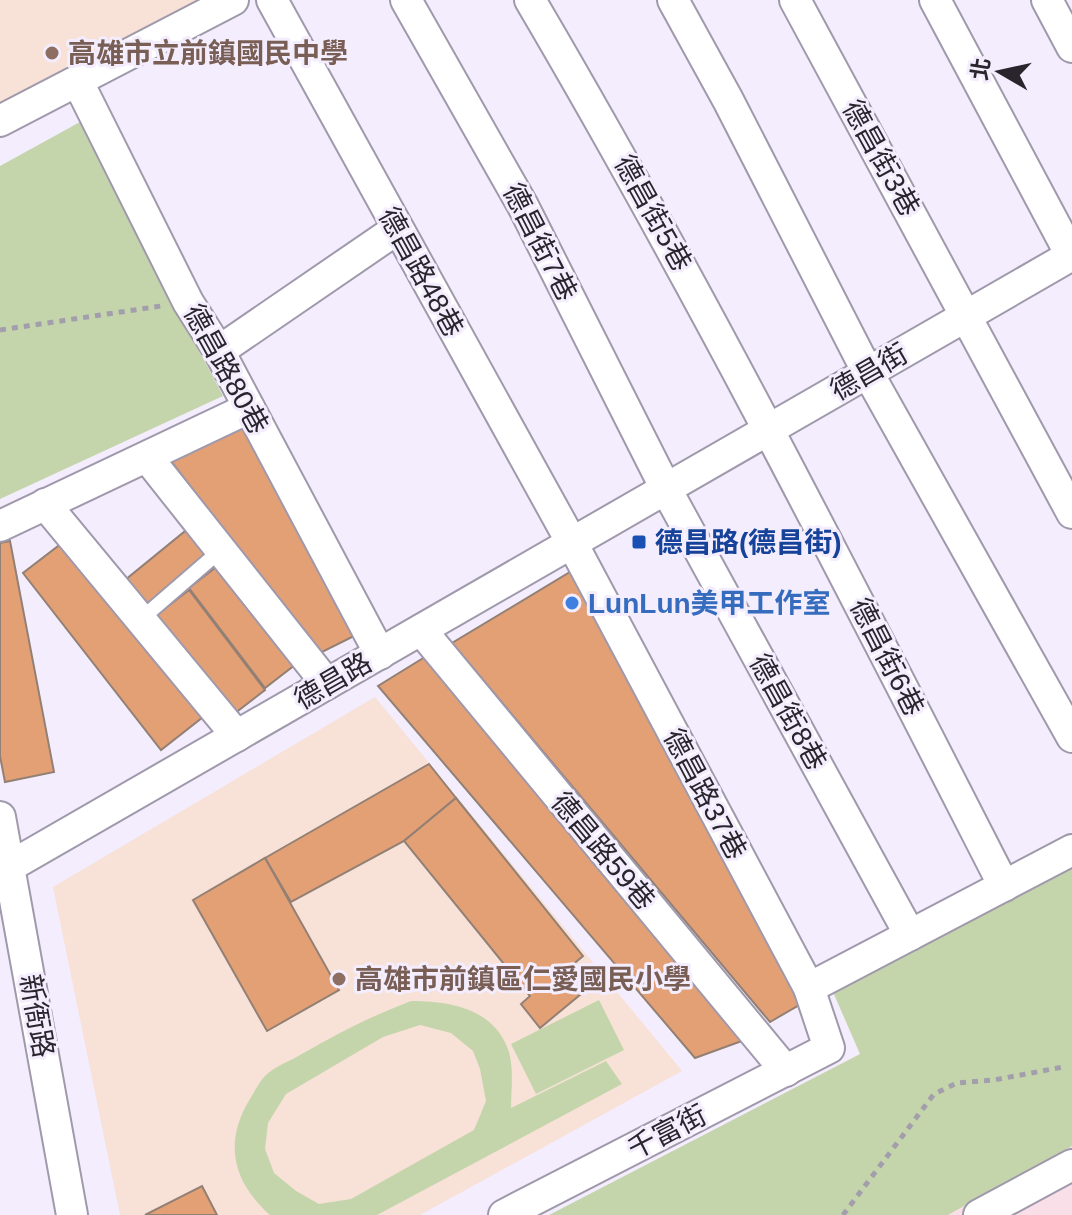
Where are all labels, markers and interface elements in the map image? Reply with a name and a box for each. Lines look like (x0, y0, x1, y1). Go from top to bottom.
north arrow (960, 32, 1040, 112)
place label: 高雄市立前鎮國民中學 (68, 38, 348, 69)
marker: 高雄市立前鎮國民中學 (43, 44, 61, 62)
text: 北 (967, 56, 995, 82)
street label: 德昌街3巷 (837, 95, 925, 221)
street label: 德昌街5巷 (609, 150, 697, 276)
street label: 德昌街7巷 (497, 178, 583, 306)
street label: 德昌路48巷 (373, 202, 469, 342)
street label: 德昌路80巷 (178, 299, 274, 439)
street label: 德昌街 (825, 338, 913, 406)
place label: 德昌路(德昌街) (655, 527, 842, 558)
marker: 德昌路(德昌街) (630, 533, 648, 551)
place label: LunLun美甲工作室 (588, 588, 831, 619)
street label: 德昌街6巷 (844, 593, 930, 721)
marker: LunLun美甲工作室 (563, 594, 581, 612)
street label: 德昌路 (289, 647, 377, 715)
street label: 德昌街8巷 (744, 649, 832, 775)
street label: 德昌路37巷 (658, 724, 752, 864)
street label: 德昌路59巷 (545, 786, 661, 916)
place label: 高雄市前鎮區仁愛國民小學 (355, 964, 691, 995)
marker: 高雄市前鎮區仁愛國民小學 (330, 970, 348, 988)
street label: 新衙路 (14, 972, 60, 1060)
street label: 千富街 (623, 1099, 711, 1165)

